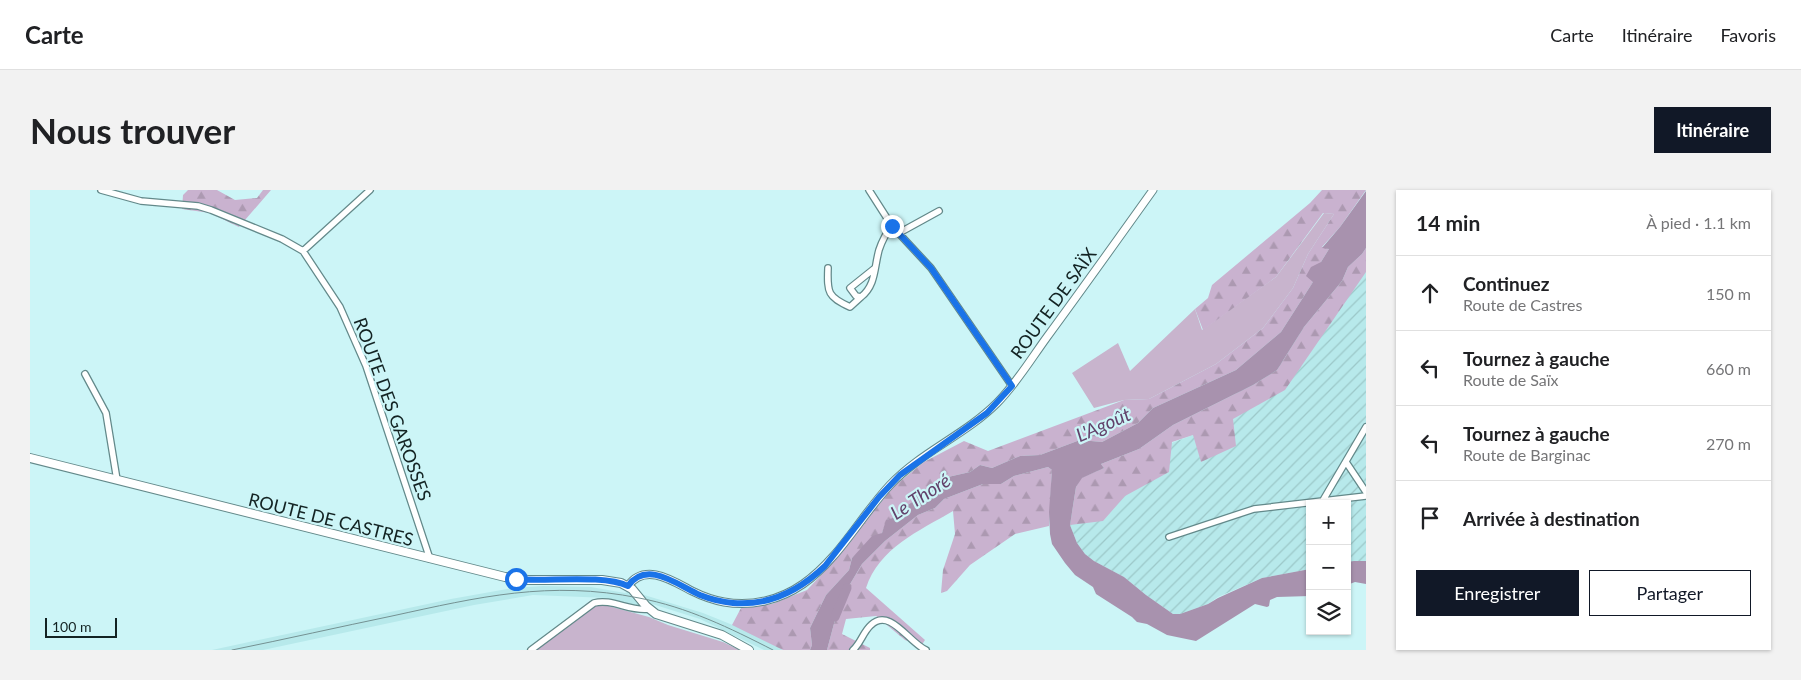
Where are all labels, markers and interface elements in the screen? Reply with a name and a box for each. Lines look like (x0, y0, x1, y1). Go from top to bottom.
text: Carte (25, 20, 84, 49)
text: Carte (1550, 24, 1594, 46)
text: Itinéraire (1622, 24, 1692, 46)
text: Favoris (1720, 24, 1776, 46)
button: Itinéraire (1654, 107, 1771, 153)
text: Nous trouver (30, 109, 235, 151)
text: 14 min (1416, 210, 1480, 235)
text: À pied · 1.1 km (1646, 213, 1751, 232)
route end (881, 215, 904, 238)
street label: ROUTE DE SAÏX (1005, 243, 1101, 363)
text: Continuez (1463, 272, 1549, 295)
icon: ahead (1416, 279, 1444, 307)
text: 150 m (1706, 284, 1751, 303)
text: Route de Castres (1463, 295, 1582, 314)
street label: ROUTE DES GAROSSES (350, 314, 436, 504)
text: Tournez à gauche (1463, 347, 1610, 370)
icon: left (1416, 354, 1444, 382)
text: 660 m (1706, 359, 1751, 378)
text: Route de Saïx (1463, 370, 1559, 389)
water label: L'Agoût (1072, 402, 1134, 446)
text: Tournez à gauche (1463, 422, 1610, 445)
icon: left (1416, 429, 1444, 457)
text: 270 m (1706, 434, 1751, 453)
text: Route de Barginac (1463, 445, 1591, 464)
water label: Le Thoré (886, 468, 954, 524)
street label: ROUTE DE CASTRES (246, 488, 416, 550)
map controls (1306, 500, 1351, 635)
button: + (1306, 500, 1351, 545)
icon: arrive (1416, 504, 1444, 532)
text: Arrivée à destination (1463, 507, 1640, 530)
button: − (1306, 545, 1351, 590)
route start (505, 568, 528, 591)
button: Enregistrer (1416, 570, 1579, 616)
button: Partager (1589, 570, 1751, 616)
button: layers (1306, 590, 1351, 635)
scale bar (45, 615, 118, 638)
text: 100 m (52, 618, 91, 635)

